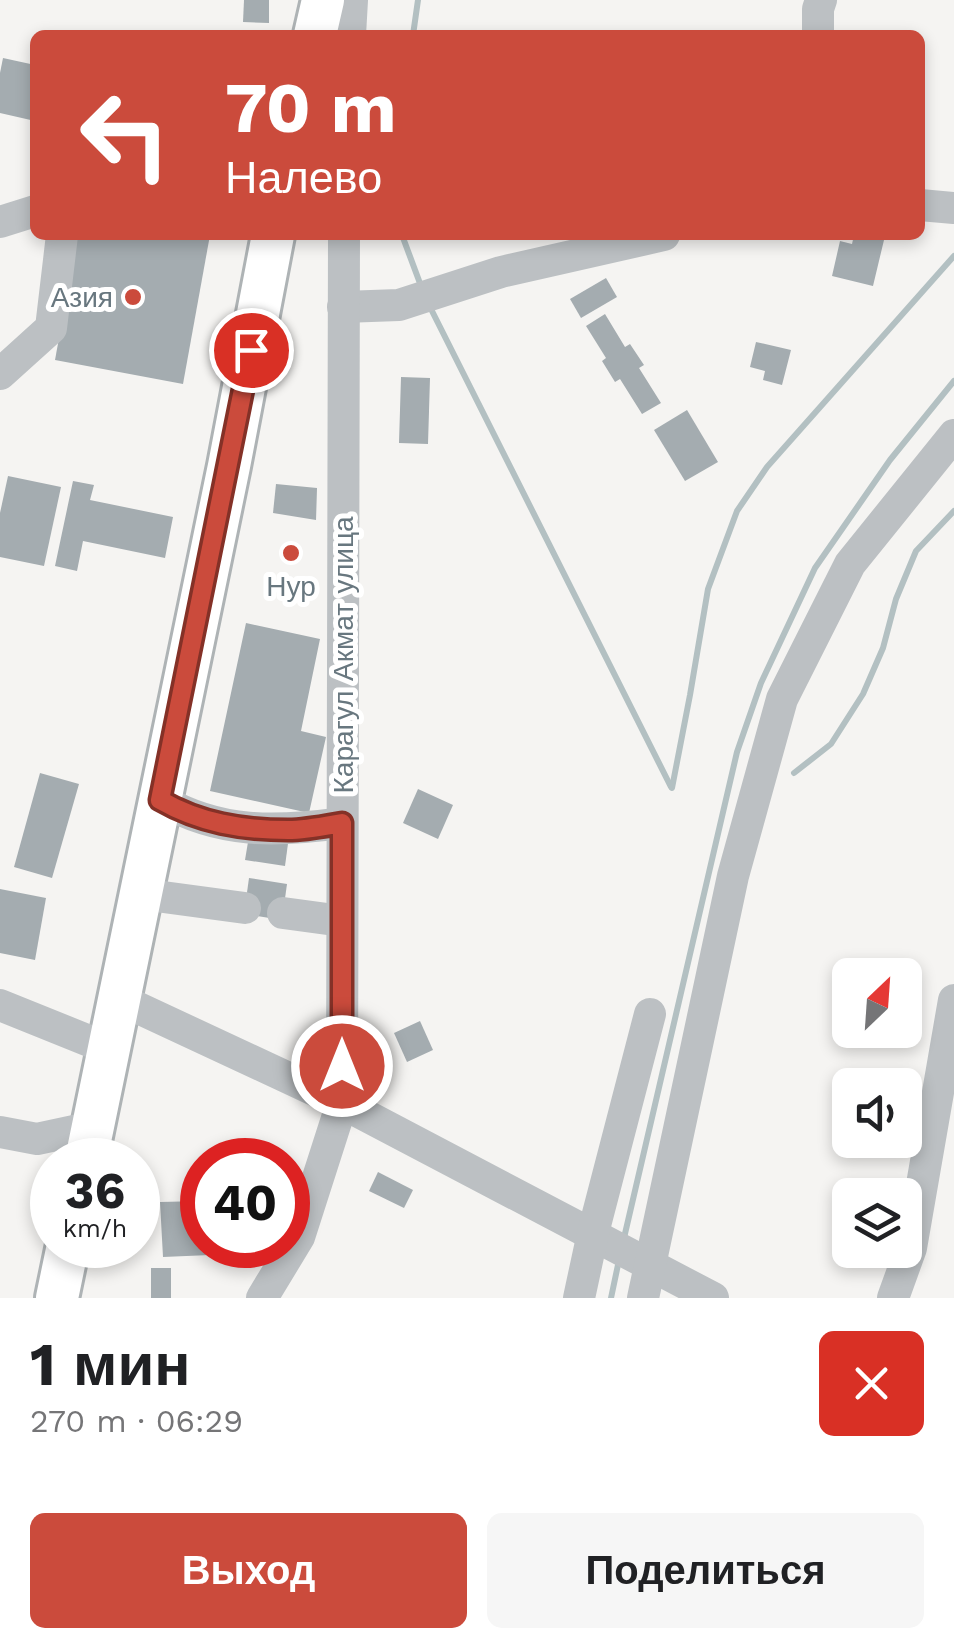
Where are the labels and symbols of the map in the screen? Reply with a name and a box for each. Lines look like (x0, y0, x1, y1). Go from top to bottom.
place label: Азия (51, 281, 113, 314)
marker: Азия (122, 286, 144, 308)
pin (209, 308, 294, 393)
street label: Карагул Акмат улица (327, 516, 360, 794)
marker: Нур (280, 542, 302, 564)
place label: Нур (266, 570, 316, 603)
north arrow (832, 958, 922, 1048)
position arrow (290, 1014, 394, 1118)
speed limit sign: 40 (180, 1138, 310, 1268)

